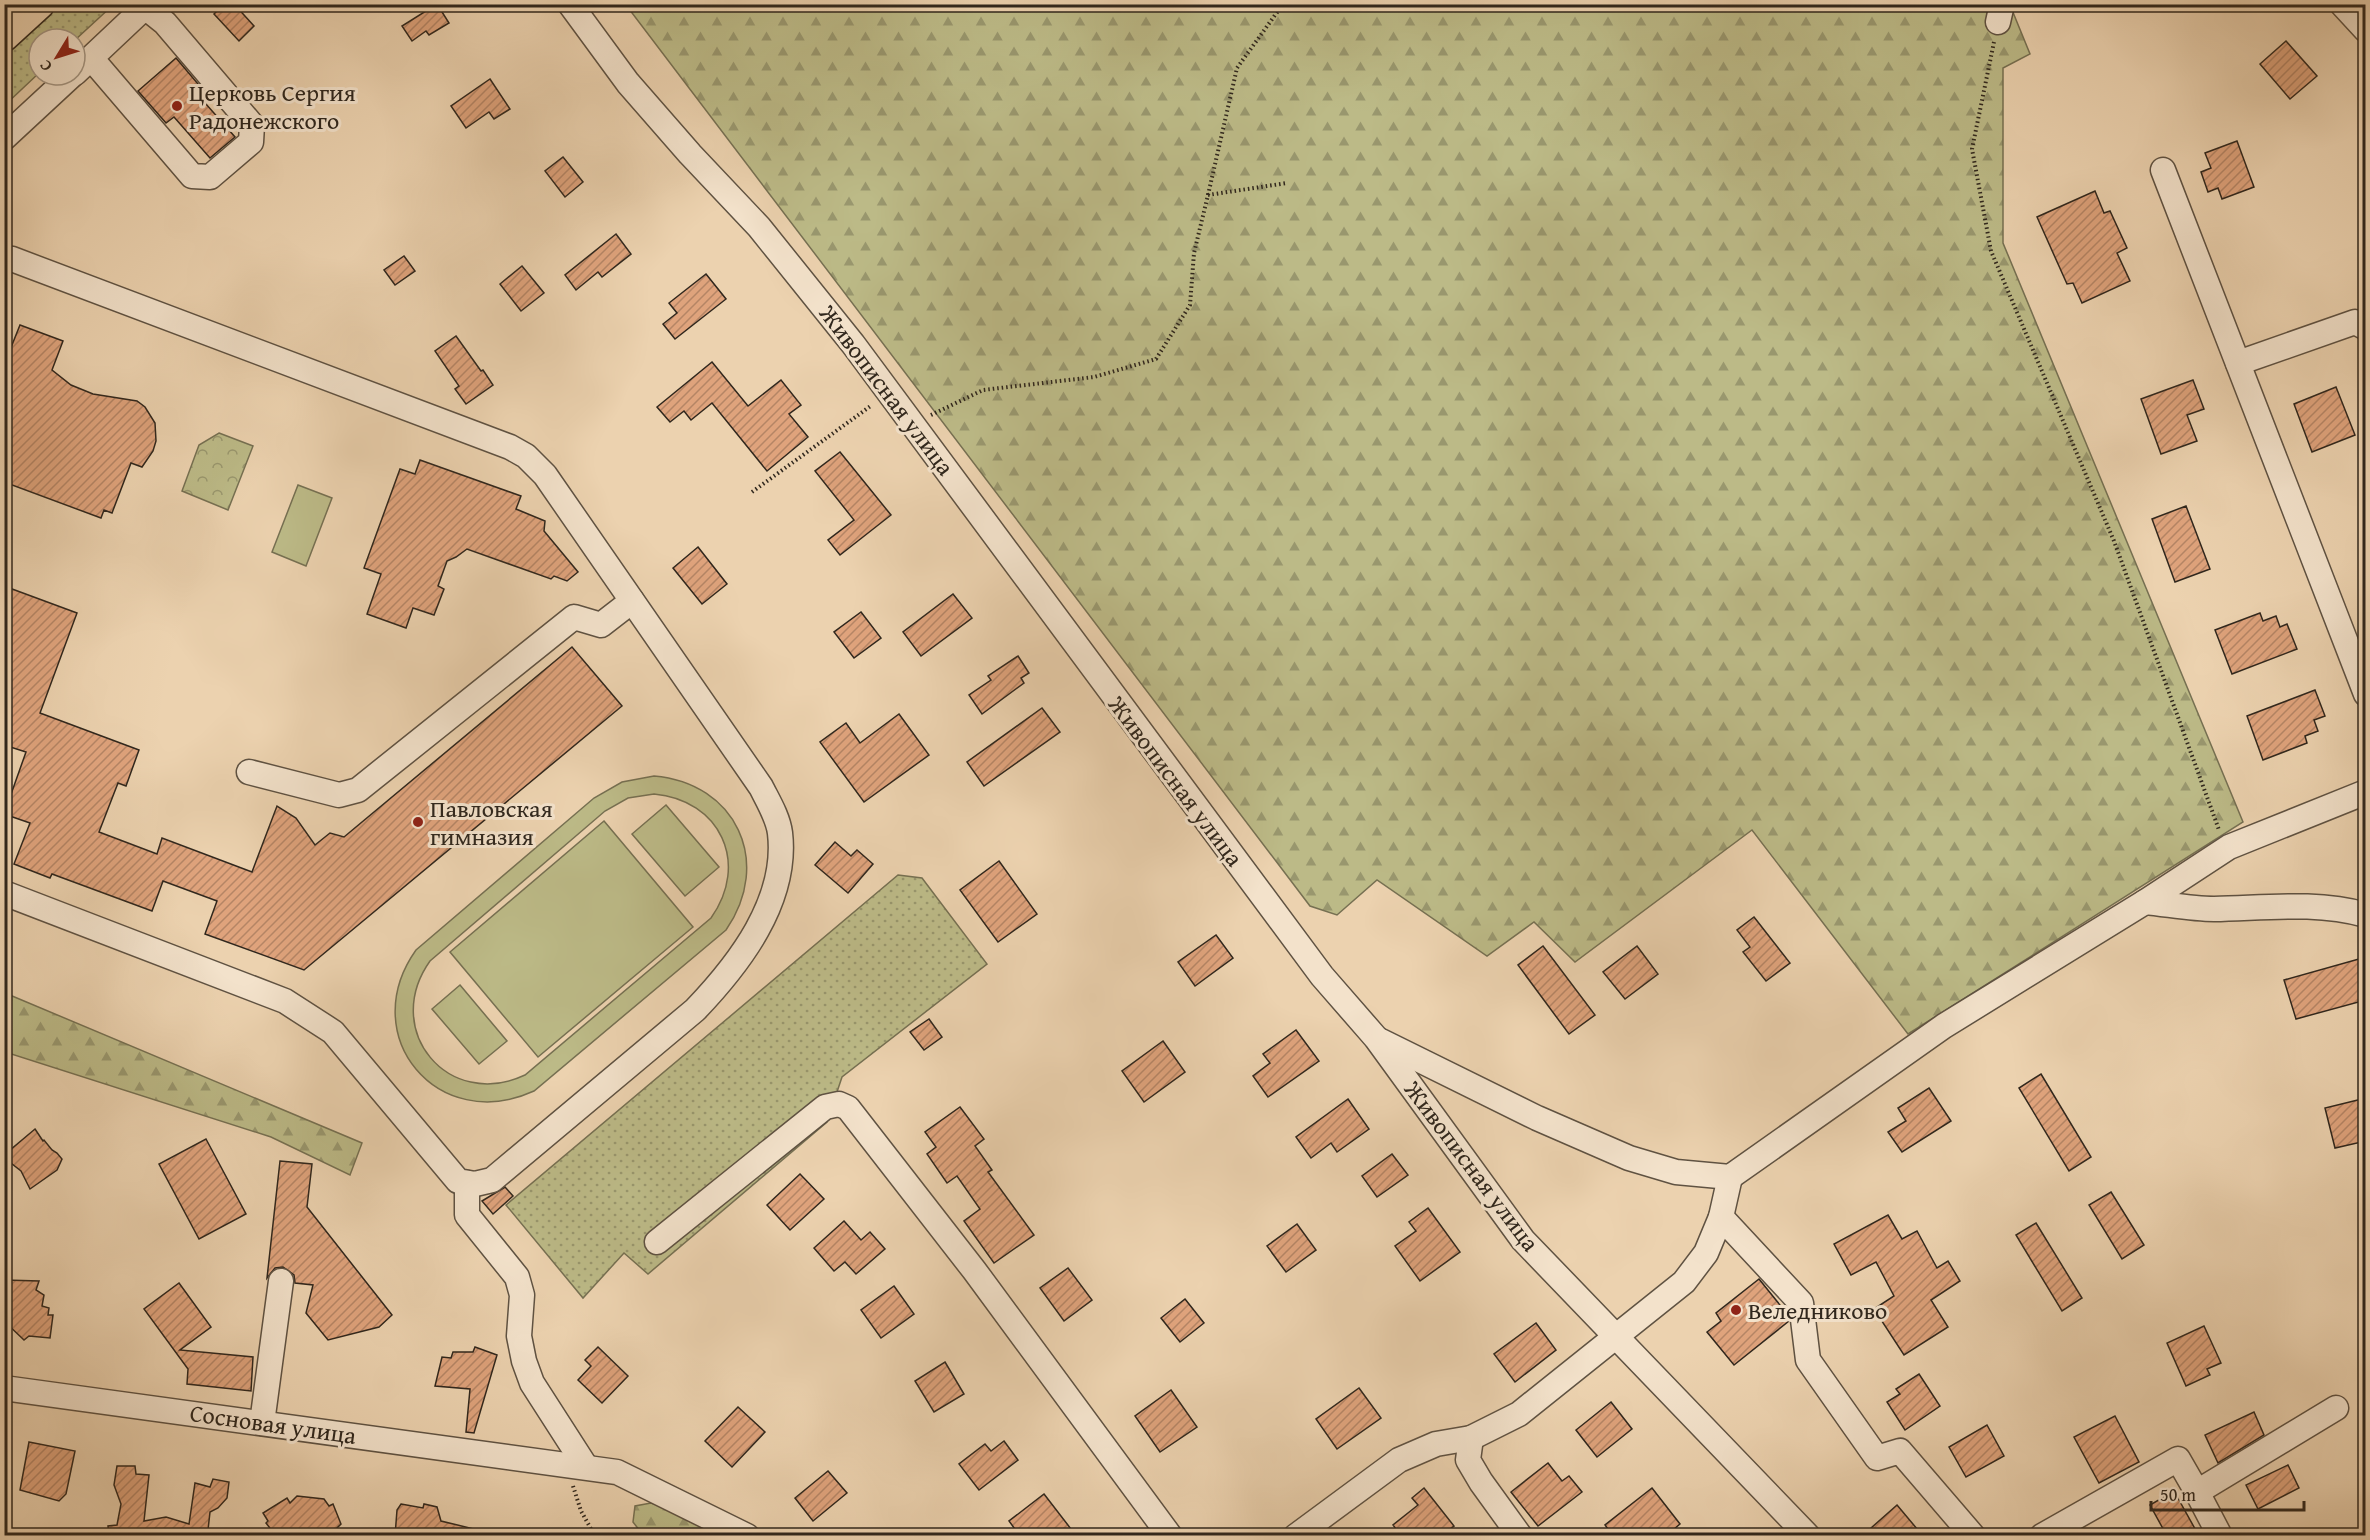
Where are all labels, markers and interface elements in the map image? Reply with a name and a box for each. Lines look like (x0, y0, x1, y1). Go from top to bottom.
north arrow (27, 27, 87, 87)
text: С (33, 55, 57, 77)
place label: Церковь Сергия Радонежского (189, 75, 356, 138)
marker: Церковь Сергия Радонежского (170, 99, 184, 113)
street label: Живописная улица (811, 297, 963, 483)
street label: Живописная улица (1100, 688, 1252, 874)
place label: Павловская гимназия (430, 791, 553, 854)
marker: Павловская гимназия (411, 815, 425, 829)
street label: Живописная улица (1396, 1073, 1548, 1259)
place label: Веледниково (1748, 1293, 1887, 1328)
marker: Веледниково (1729, 1303, 1743, 1317)
street label: Сосновая улица (188, 1395, 359, 1453)
scale bar (2151, 1474, 2304, 1512)
text: 50 m (2160, 1481, 2196, 1508)

